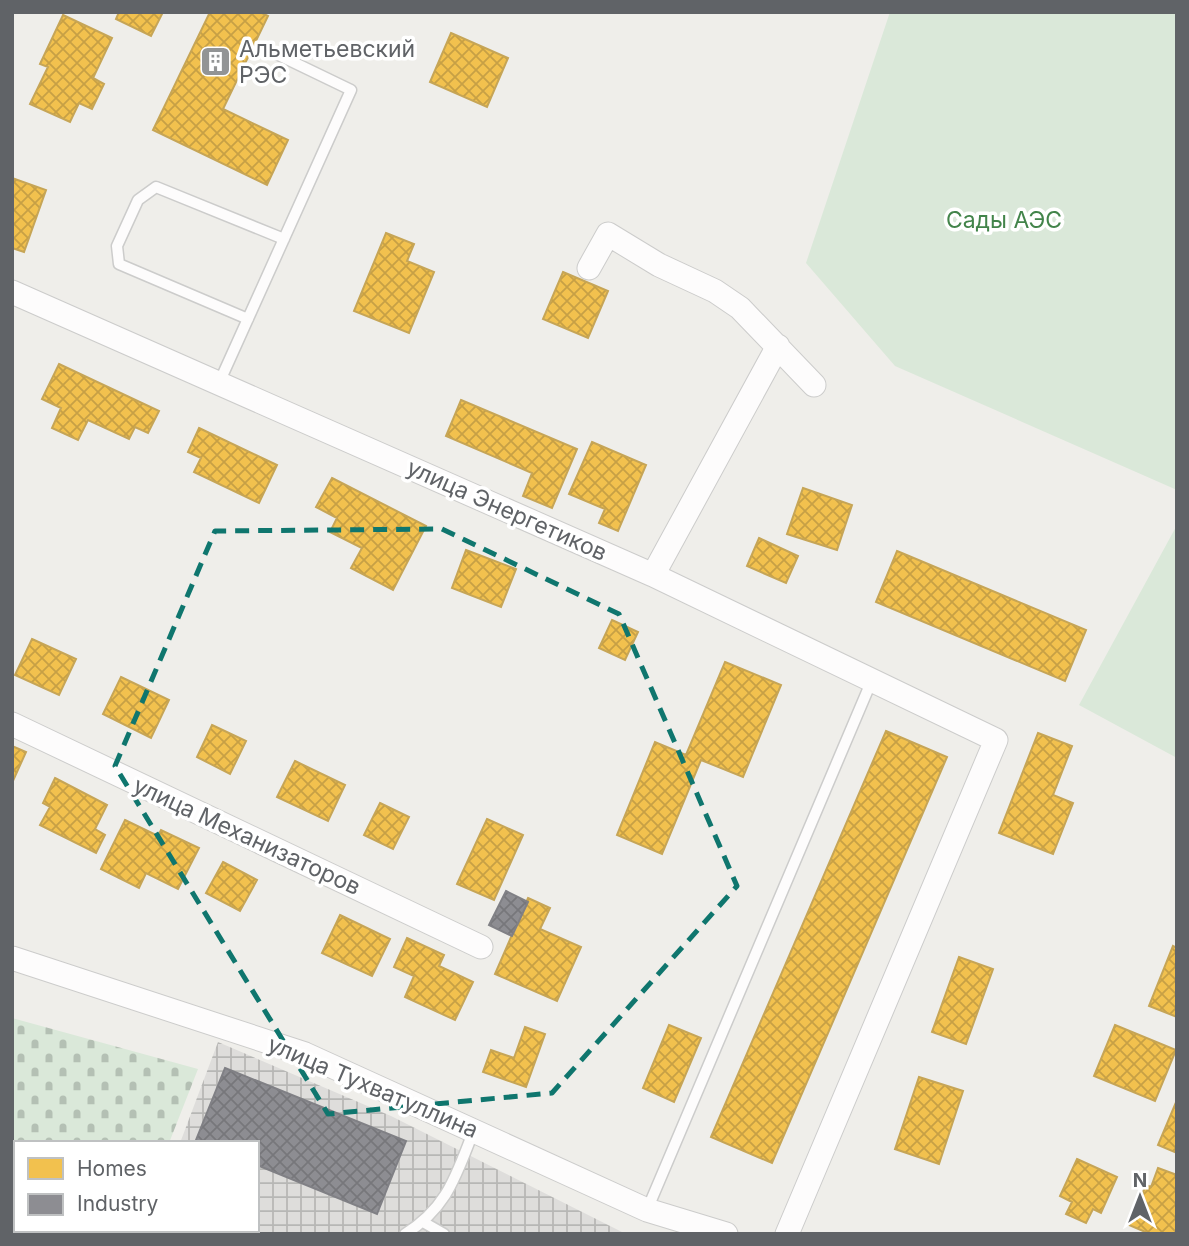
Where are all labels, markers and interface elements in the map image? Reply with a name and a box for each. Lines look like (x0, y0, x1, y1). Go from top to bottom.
place label: Альметьевский РЭС (239, 35, 415, 89)
building icon: Альметьевский РЭС (199, 45, 233, 79)
park label: Сады АЭС (946, 206, 1062, 234)
street label: улица Энергетиков (403, 453, 611, 567)
street label: улица Механизаторов (129, 771, 365, 901)
street label: улица Тухватуллина (263, 1030, 483, 1144)
legend (14, 1141, 259, 1232)
text: Homes (77, 1156, 147, 1181)
north arrow (1105, 1162, 1175, 1232)
text: N (1133, 1169, 1147, 1192)
text: Industry (77, 1191, 159, 1216)

